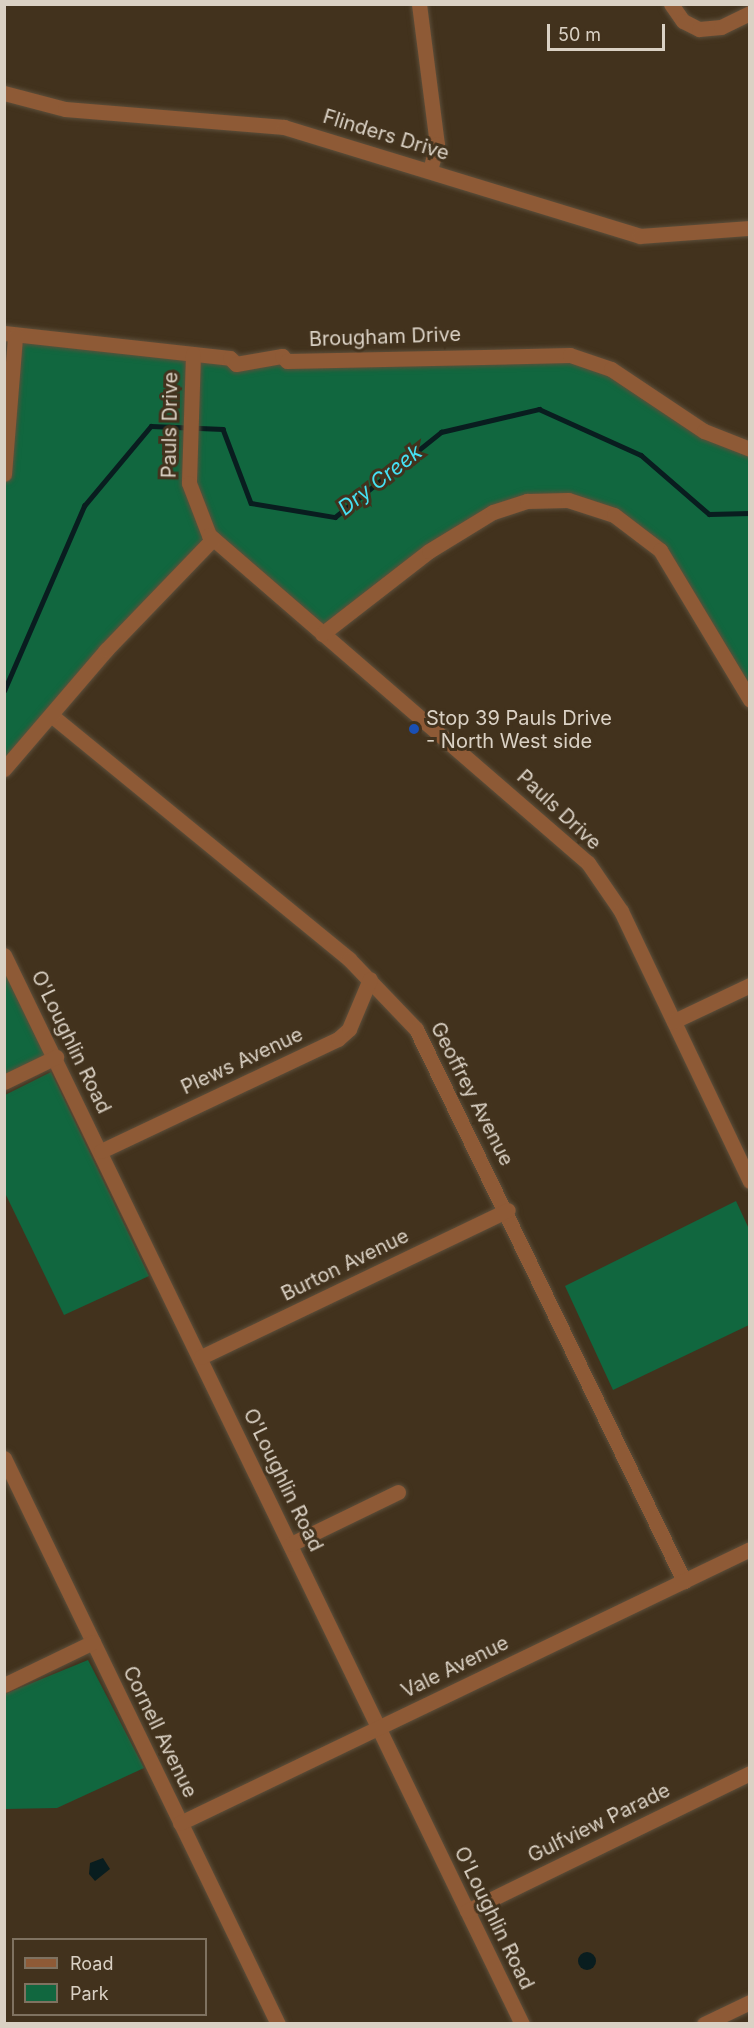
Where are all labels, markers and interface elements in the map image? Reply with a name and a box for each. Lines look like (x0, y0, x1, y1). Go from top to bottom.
scale bar (550, 12, 668, 50)
text: 50 m (558, 24, 601, 45)
street label: Flinders Drive (320, 104, 452, 166)
street label: Brougham Drive (309, 322, 461, 352)
street label: Pauls Drive (157, 372, 183, 478)
water label: Dry Creek (333, 439, 427, 521)
place label: Stop 39 Pauls Drive - North West side (426, 706, 612, 753)
marker: Stop 39 Pauls Drive - North West side (407, 722, 421, 736)
street label: Pauls Drive (512, 765, 606, 855)
street label: O'Loughlin Road (26, 967, 116, 1117)
street label: Geoffrey Avenue (425, 1018, 519, 1170)
street label: Plews Avenue (177, 1022, 307, 1100)
street label: Burton Avenue (277, 1224, 413, 1306)
street label: O'Loughlin Road (238, 1405, 328, 1555)
street label: Vale Avenue (397, 1631, 513, 1703)
street label: Cornell Avenue (118, 1662, 202, 1802)
street label: Gulfview Parade (524, 1778, 674, 1868)
street label: O'Loughlin Road (449, 1843, 539, 1993)
legend (12, 1938, 207, 2016)
text: Road (70, 1953, 113, 1974)
text: Park (70, 1983, 109, 2004)

